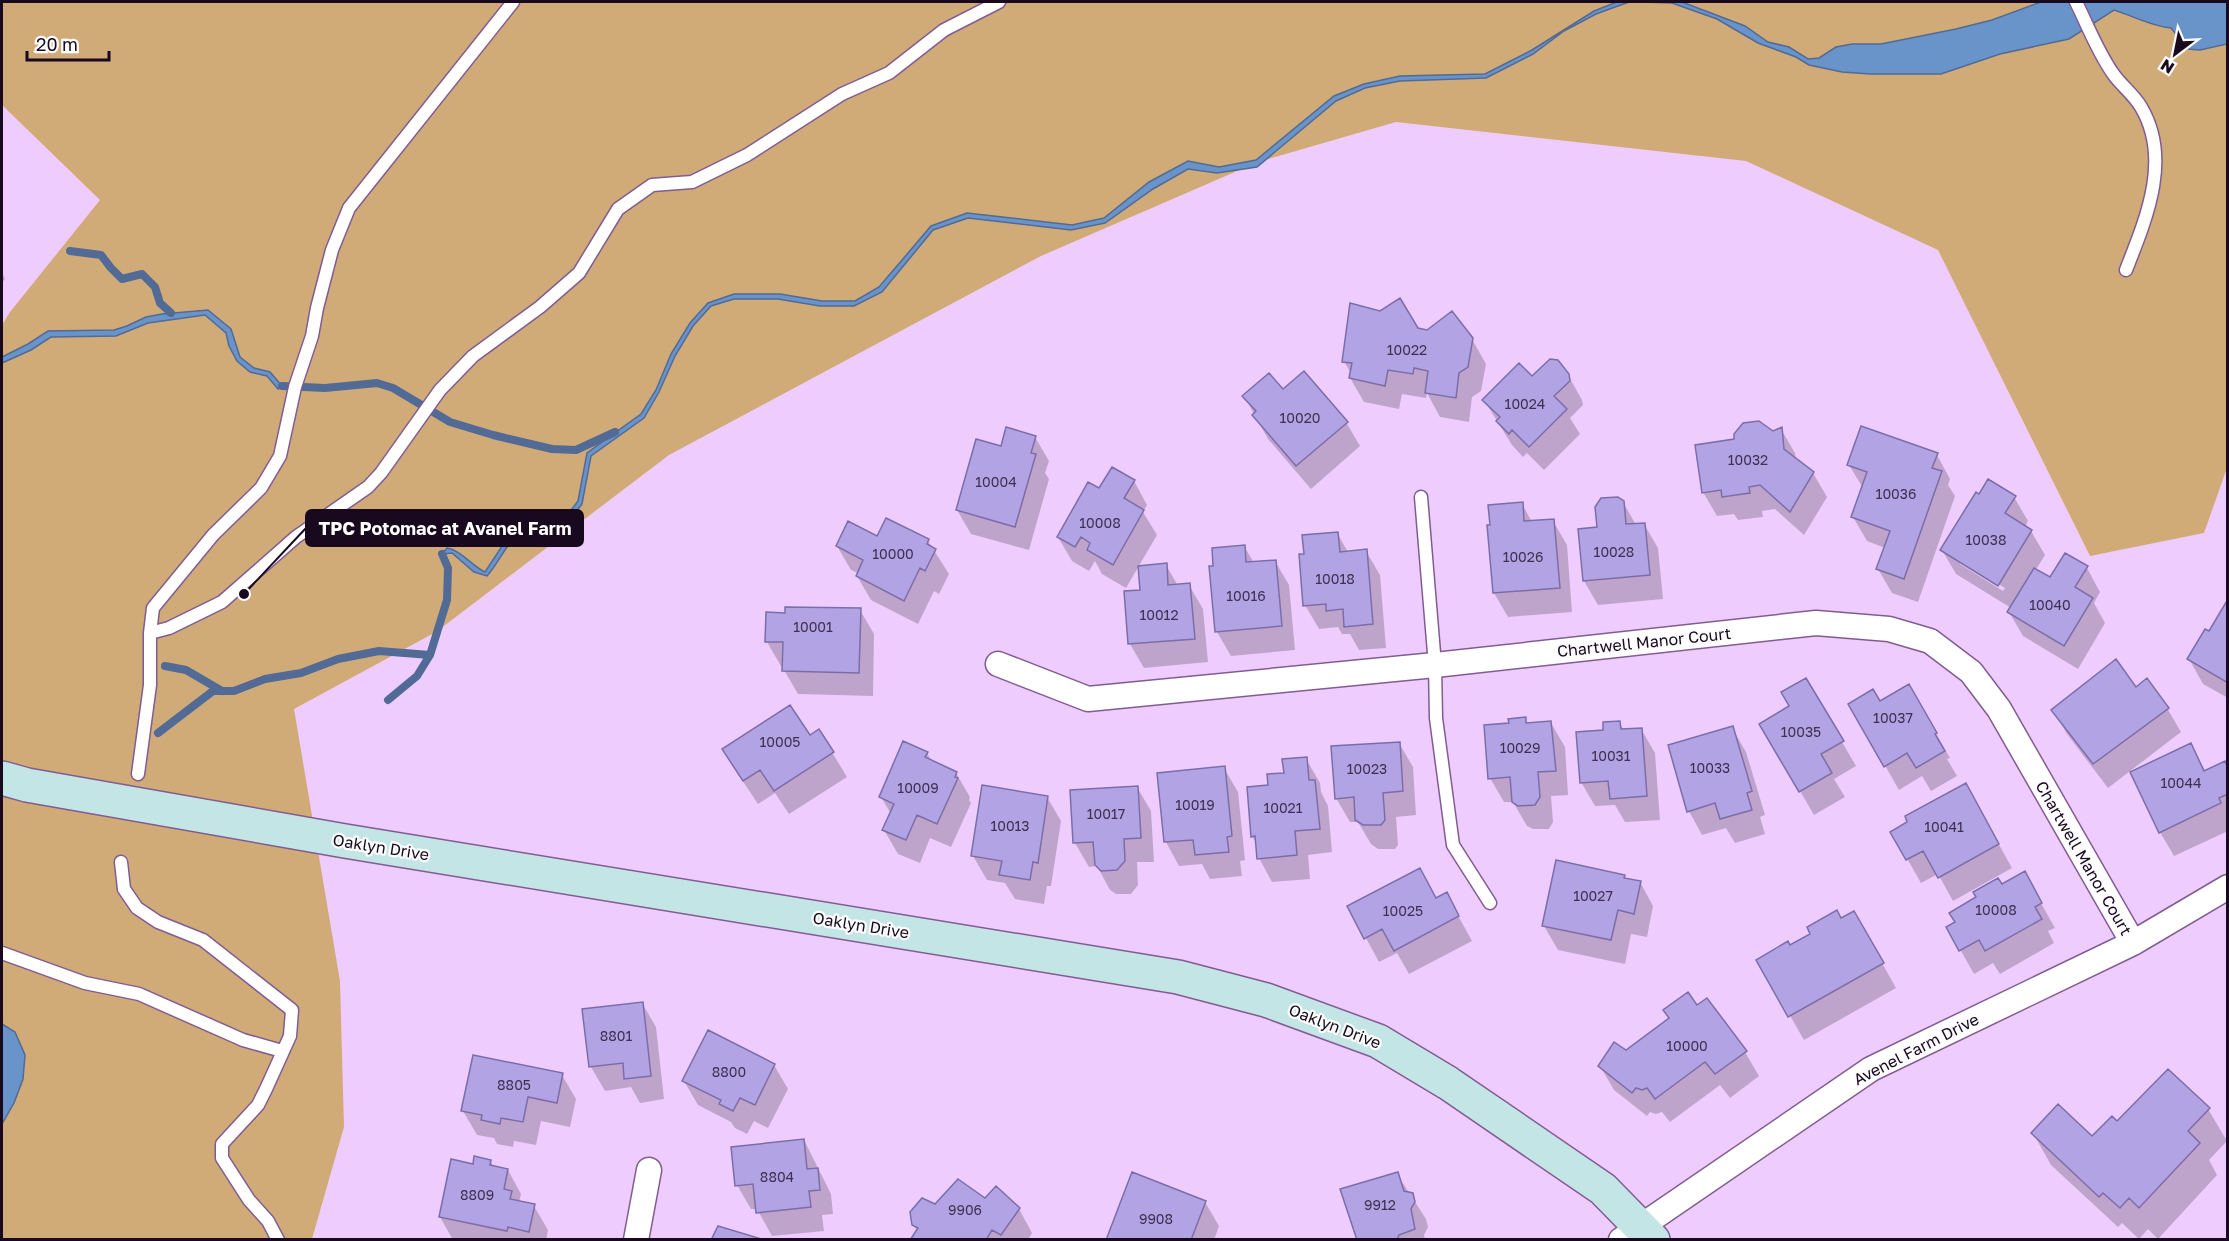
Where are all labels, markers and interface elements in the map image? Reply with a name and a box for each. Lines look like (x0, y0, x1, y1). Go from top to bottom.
scale bar (27, 24, 110, 62)
north arrow (2145, 24, 2205, 84)
text: 20 m (36, 33, 78, 55)
text: N (2157, 55, 2178, 78)
house number: 10022 (1387, 341, 1427, 358)
house number: 10024 (1505, 395, 1545, 412)
house number: 10020 (1280, 409, 1320, 426)
house number: 10032 (1728, 451, 1768, 468)
house number: 10004 (975, 473, 1017, 490)
house number: 10036 (1876, 485, 1916, 502)
callout: TPC Potomac at Avanel Farm (306, 510, 583, 546)
house number: 10008 (1079, 514, 1121, 531)
text: TPC Potomac at Avanel Farm (319, 517, 571, 539)
house number: 10038 (1966, 531, 2006, 548)
house number: 10028 (1594, 543, 1634, 560)
house number: 10000 (872, 545, 914, 562)
house number: 10026 (1503, 548, 1543, 565)
house number: 10018 (1315, 570, 1355, 587)
house number: 10016 (1226, 587, 1266, 604)
house number: 10040 (2029, 596, 2071, 613)
house number: 10012 (1139, 606, 1179, 623)
house number: 10001 (793, 618, 833, 635)
street label: Chartwell Manor Court (1556, 623, 1732, 661)
house number: 10037 (1873, 709, 1913, 726)
house number: 10035 (1781, 723, 1821, 740)
house number: 10005 (760, 733, 800, 750)
house number: 10029 (1500, 739, 1540, 756)
house number: 10031 (1591, 747, 1631, 764)
house number: 10033 (1690, 759, 1730, 776)
house number: 10023 (1347, 760, 1387, 777)
house number: 10044 (2160, 774, 2202, 791)
street label: Chartwell Manor Court (2032, 777, 2136, 939)
house number: 10009 (897, 779, 939, 796)
house number: 10019 (1175, 796, 1215, 813)
house number: 10021 (1263, 799, 1303, 816)
house number: 10017 (1087, 805, 1125, 822)
house number: 10013 (990, 817, 1030, 834)
house number: 10041 (1924, 818, 1964, 835)
street label: Oaklyn Drive (331, 830, 431, 864)
house number: 10027 (1573, 887, 1613, 904)
house number: 10008 (1975, 901, 2017, 918)
house number: 10025 (1383, 902, 1423, 919)
street label: Oaklyn Drive (811, 908, 911, 942)
street label: Oaklyn Drive (1286, 999, 1384, 1053)
street label: Avenel Farm Drive (1850, 1009, 1982, 1089)
house number: 8801 (600, 1027, 632, 1044)
house number: 10000 (1666, 1037, 1708, 1054)
house number: 8800 (712, 1063, 746, 1080)
house number: 8805 (497, 1076, 531, 1093)
house number: 8804 (760, 1168, 794, 1185)
house number: 8809 (460, 1186, 494, 1203)
house number: 9912 (1364, 1196, 1396, 1213)
house number: 9906 (948, 1201, 982, 1218)
house number: 9908 (1139, 1210, 1173, 1227)

